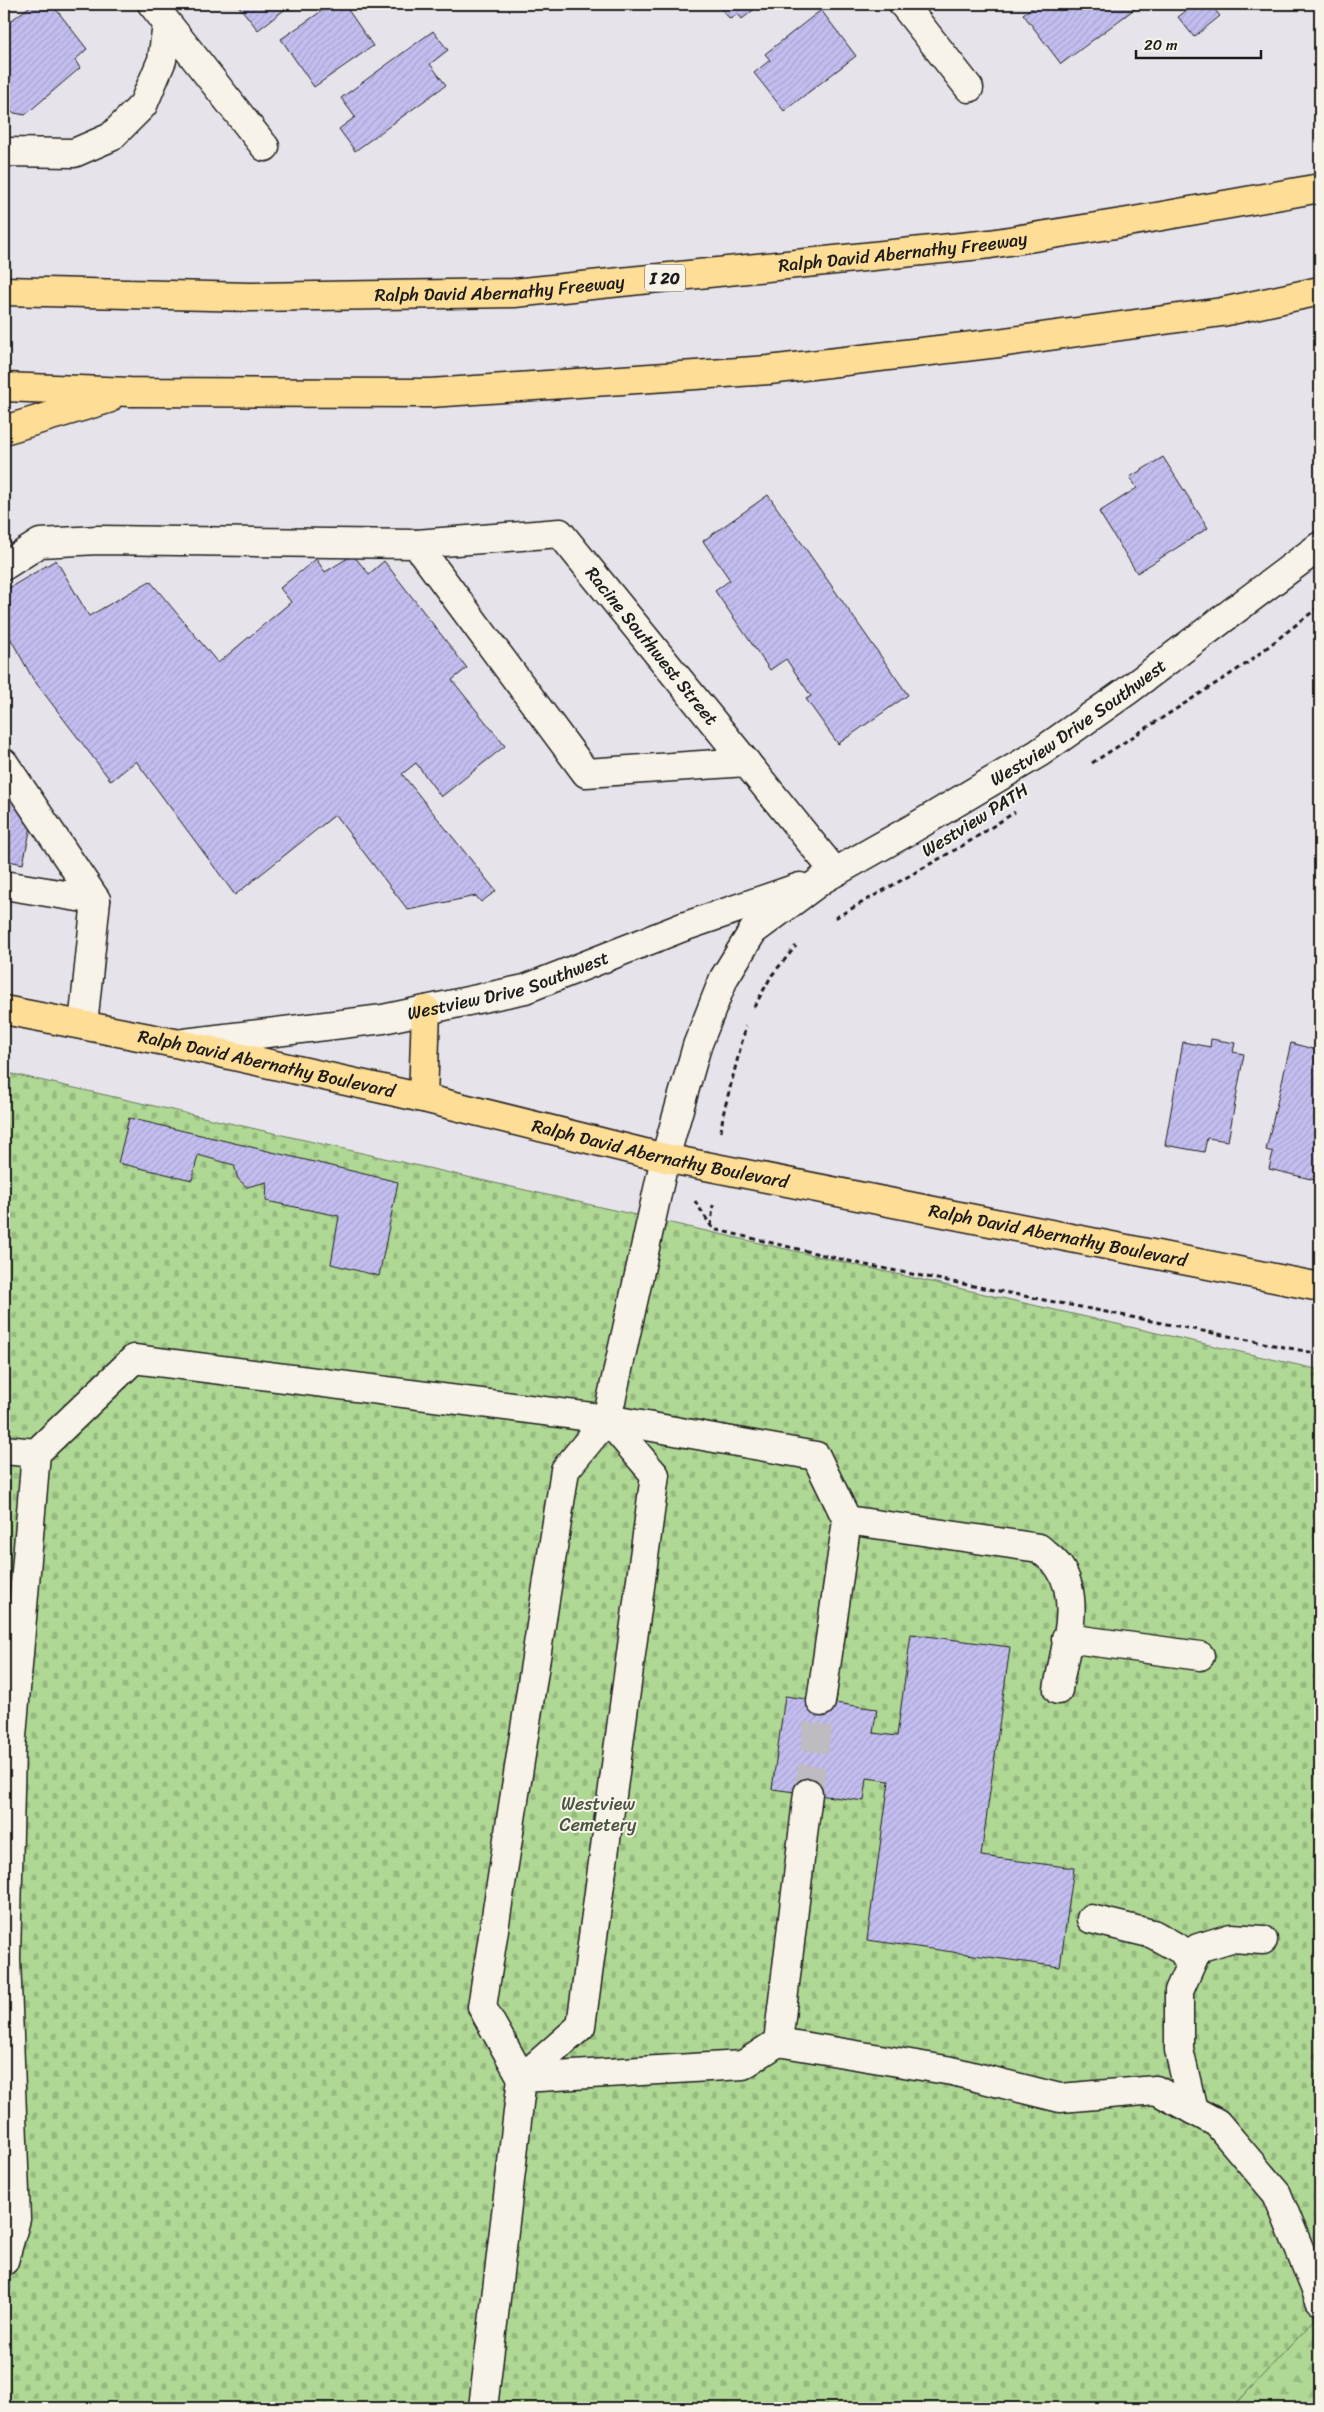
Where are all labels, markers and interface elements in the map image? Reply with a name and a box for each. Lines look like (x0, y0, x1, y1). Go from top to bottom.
scale bar (1136, 28, 1262, 60)
text: 20 m (1144, 32, 1178, 58)
street label: Ralph David Abernathy Freeway (777, 222, 1030, 282)
road number: I 20 (645, 264, 685, 292)
street label: Ralph David Abernathy Freeway (375, 266, 627, 311)
street label: Racine Southwest Street (577, 559, 727, 733)
street label: Westview Drive Southwest (984, 650, 1174, 795)
street label: Westview PATH (915, 774, 1035, 866)
street label: Westview Drive Southwest (404, 942, 614, 1029)
street label: Ralph David Abernathy Boulevard (135, 1020, 400, 1108)
street label: Ralph David Abernathy Boulevard (528, 1110, 793, 1198)
street label: Ralph David Abernathy Boulevard (926, 1194, 1191, 1277)
park label: Westview Cemetery (560, 1788, 637, 1841)

